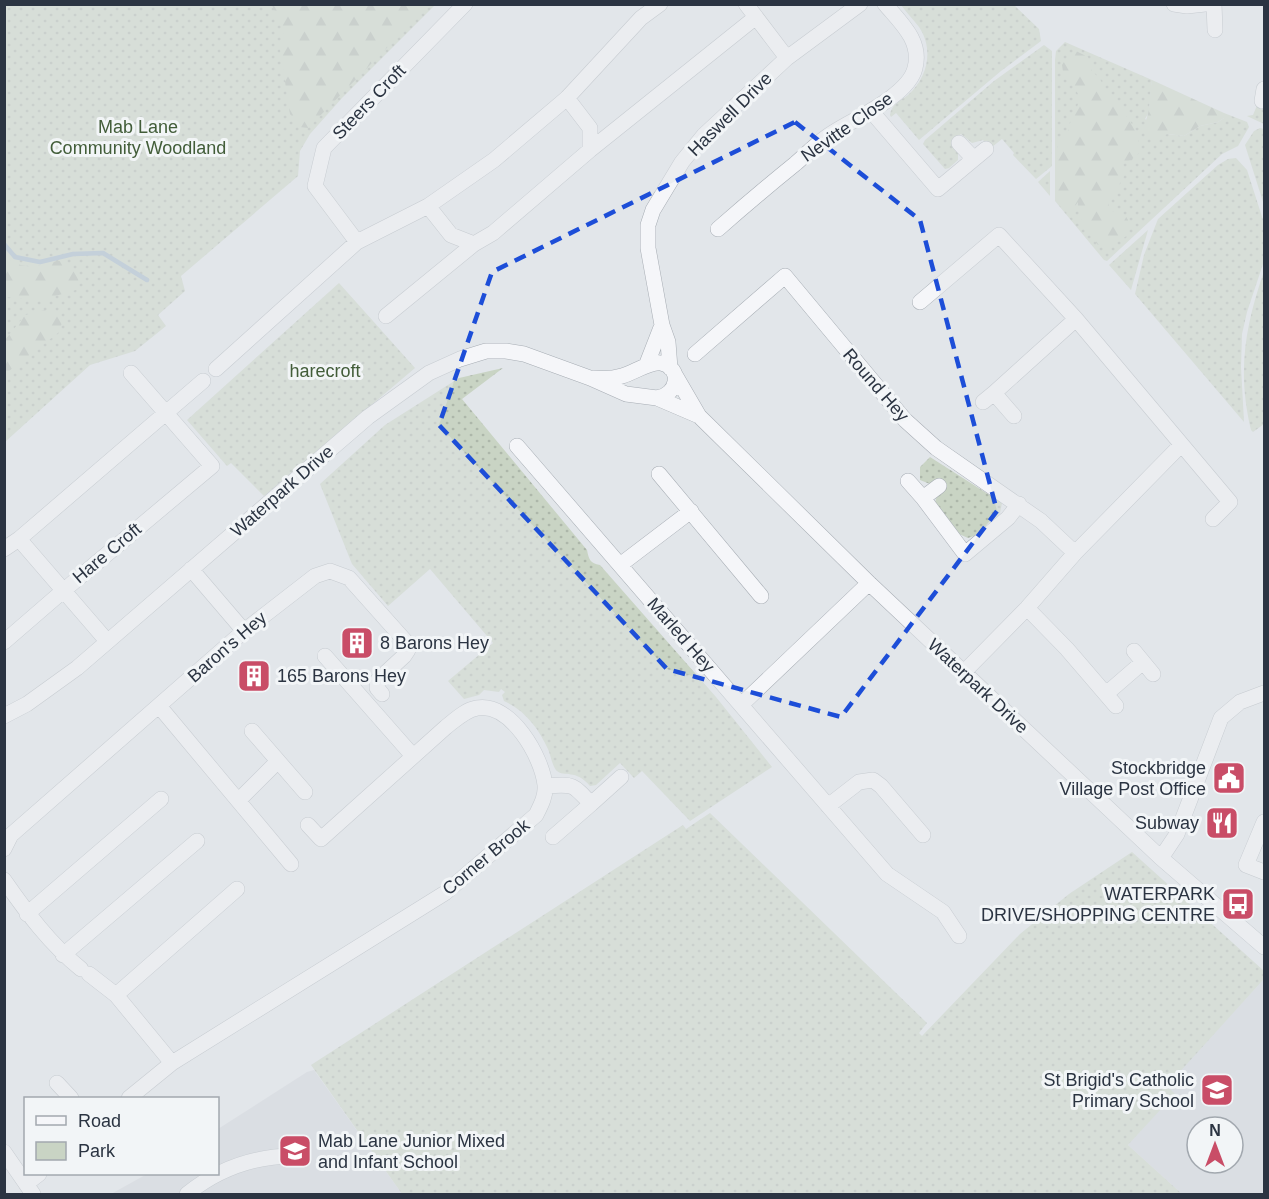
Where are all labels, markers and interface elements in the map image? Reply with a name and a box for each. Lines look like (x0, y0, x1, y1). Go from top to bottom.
street label: Steers Croft (328, 61, 410, 143)
street label: Haswell Drive (684, 68, 776, 160)
street label: Nevitte Close (797, 88, 897, 166)
park label: Mab Lane Community Woodland (50, 117, 226, 158)
street label: Round Hey (839, 344, 913, 426)
park label: harecroft (289, 361, 361, 381)
street label: Waterpark Drive (227, 441, 337, 541)
street label: Hare Croft (69, 519, 145, 587)
street label: Marled Hey (643, 594, 719, 676)
street label: Baron's Hey (184, 607, 270, 687)
building icon: 8 Barons Hey (339, 625, 375, 661)
place label: 8 Barons Hey (380, 633, 489, 653)
street label: Waterpark Drive (924, 635, 1032, 737)
building icon: 165 Barons Hey (236, 658, 272, 694)
place label: 165 Barons Hey (277, 666, 406, 686)
place label: Stockbridge Village Post Office (1060, 758, 1206, 799)
public building icon: Stockbridge Village Post Office (1211, 760, 1247, 796)
restaurant icon: Subway (1204, 805, 1240, 841)
place label: Subway (1135, 813, 1199, 833)
street label: Corner Brook (439, 814, 534, 899)
place label: WATERPARK DRIVE/SHOPPING CENTRE (981, 884, 1215, 925)
bus stop icon: WATERPARK DRIVE/SHOPPING CENTRE (1220, 886, 1256, 922)
place label: St Brigid's Catholic Primary School (1044, 1070, 1194, 1111)
school or university icon: St Brigid's Catholic Primary School (1199, 1072, 1235, 1108)
legend (24, 1097, 219, 1175)
text: Road (78, 1111, 121, 1131)
north arrow (1185, 1115, 1245, 1175)
text: N (1209, 1122, 1221, 1139)
place label: Mab Lane Junior Mixed and Infant School (318, 1131, 505, 1172)
school or university icon: Mab Lane Junior Mixed and Infant School (277, 1133, 313, 1169)
text: Park (78, 1141, 116, 1161)

